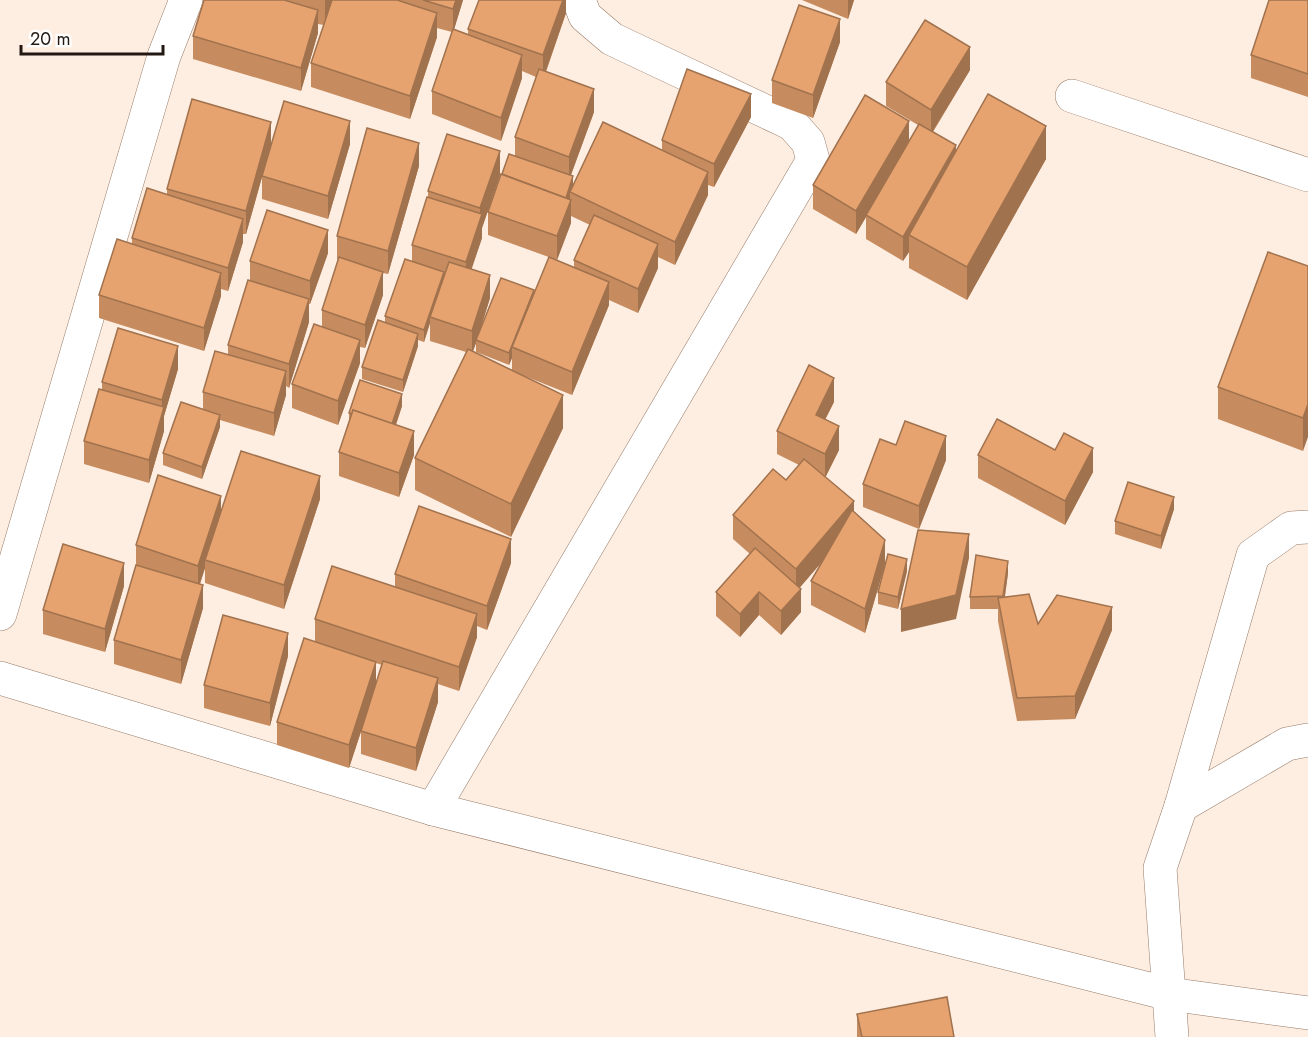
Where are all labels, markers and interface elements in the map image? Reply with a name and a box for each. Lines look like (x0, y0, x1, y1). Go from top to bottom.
scale bar (21, 18, 164, 56)
text: 20 m (30, 26, 70, 52)

